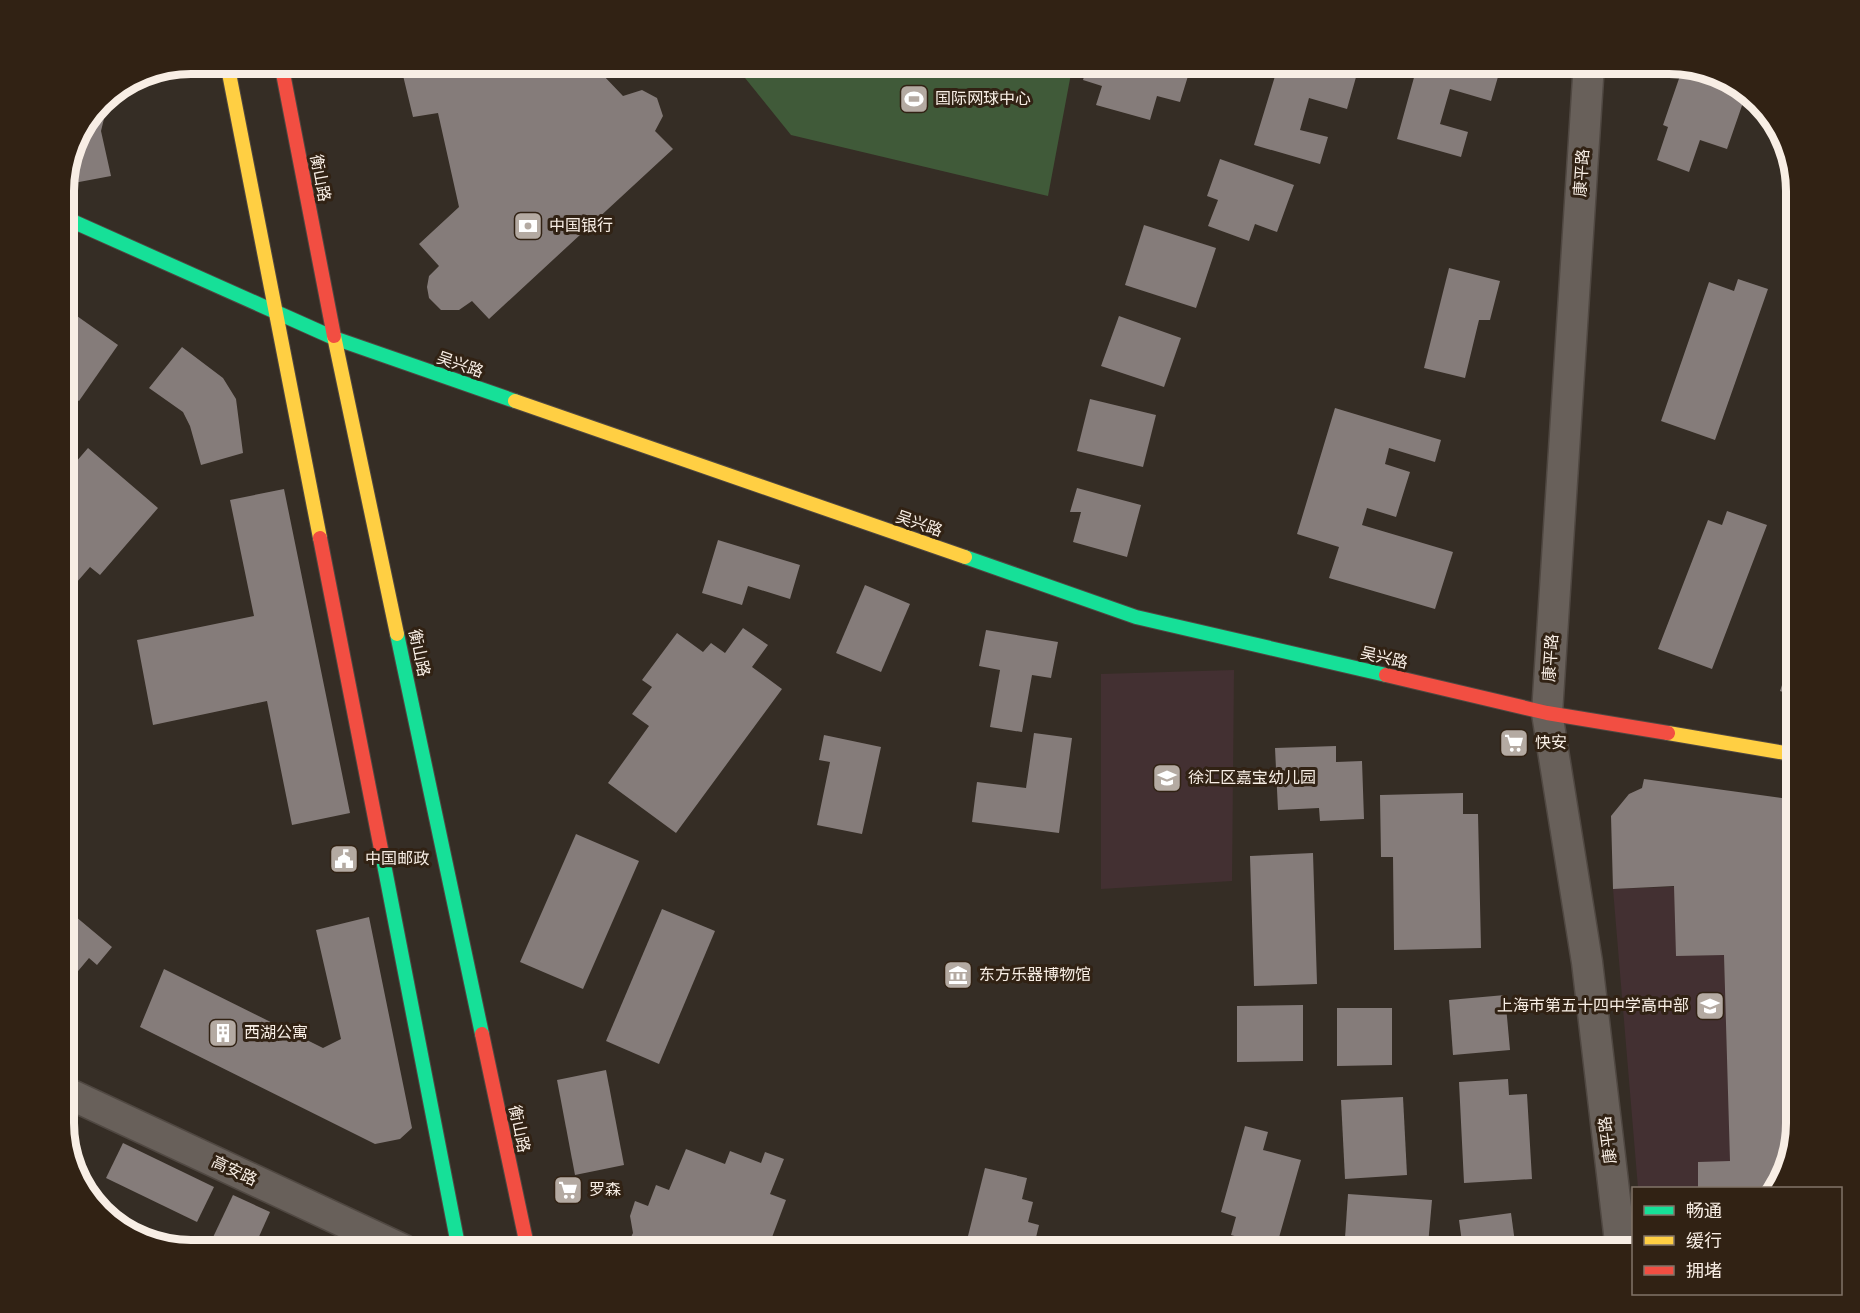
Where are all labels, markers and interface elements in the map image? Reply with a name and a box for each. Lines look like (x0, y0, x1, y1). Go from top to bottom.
sports icon: 国际网球中心 (898, 83, 930, 115)
place label: 国际网球中心 (935, 89, 1031, 109)
street label: 康平路 (1570, 148, 1594, 198)
street label: 衡山路 (306, 153, 334, 203)
bank icon: 中国银行 (512, 210, 544, 242)
place label: 中国银行 (549, 216, 613, 236)
street label: 吴兴路 (434, 348, 486, 382)
street label: 吴兴路 (893, 507, 945, 541)
street label: 衡山路 (404, 627, 434, 679)
street label: 康平路 (1539, 633, 1563, 683)
street label: 吴兴路 (1358, 643, 1410, 673)
supermarket icon: 快安 (1498, 727, 1530, 759)
place label: 快安 (1535, 733, 1567, 753)
school or university icon: 徐汇区嘉宝幼儿园 (1151, 762, 1183, 794)
place label: 徐汇区嘉宝幼儿园 (1188, 768, 1316, 788)
public building icon: 中国邮政 (328, 843, 360, 875)
place label: 中国邮政 (365, 849, 429, 869)
museum icon: 东方乐器博物馆 (942, 959, 974, 991)
place label: 东方乐器博物馆 (979, 965, 1091, 985)
school or university icon: 上海市第五十四中学高中部 (1694, 990, 1726, 1022)
place label: 上海市第五十四中学高中部 (1497, 996, 1689, 1016)
building icon: 西湖公寓 (207, 1017, 239, 1049)
place label: 西湖公寓 (244, 1023, 308, 1043)
street label: 衡山路 (504, 1103, 534, 1155)
street label: 康平路 (1595, 1115, 1621, 1165)
street label: 高安路 (208, 1152, 260, 1190)
supermarket icon: 罗森 (552, 1174, 584, 1206)
place label: 罗森 (589, 1180, 621, 1200)
legend (1632, 1187, 1842, 1295)
text: 畅通 (1686, 1200, 1722, 1222)
text: 缓行 (1686, 1230, 1722, 1252)
text: 拥堵 (1686, 1260, 1722, 1282)

